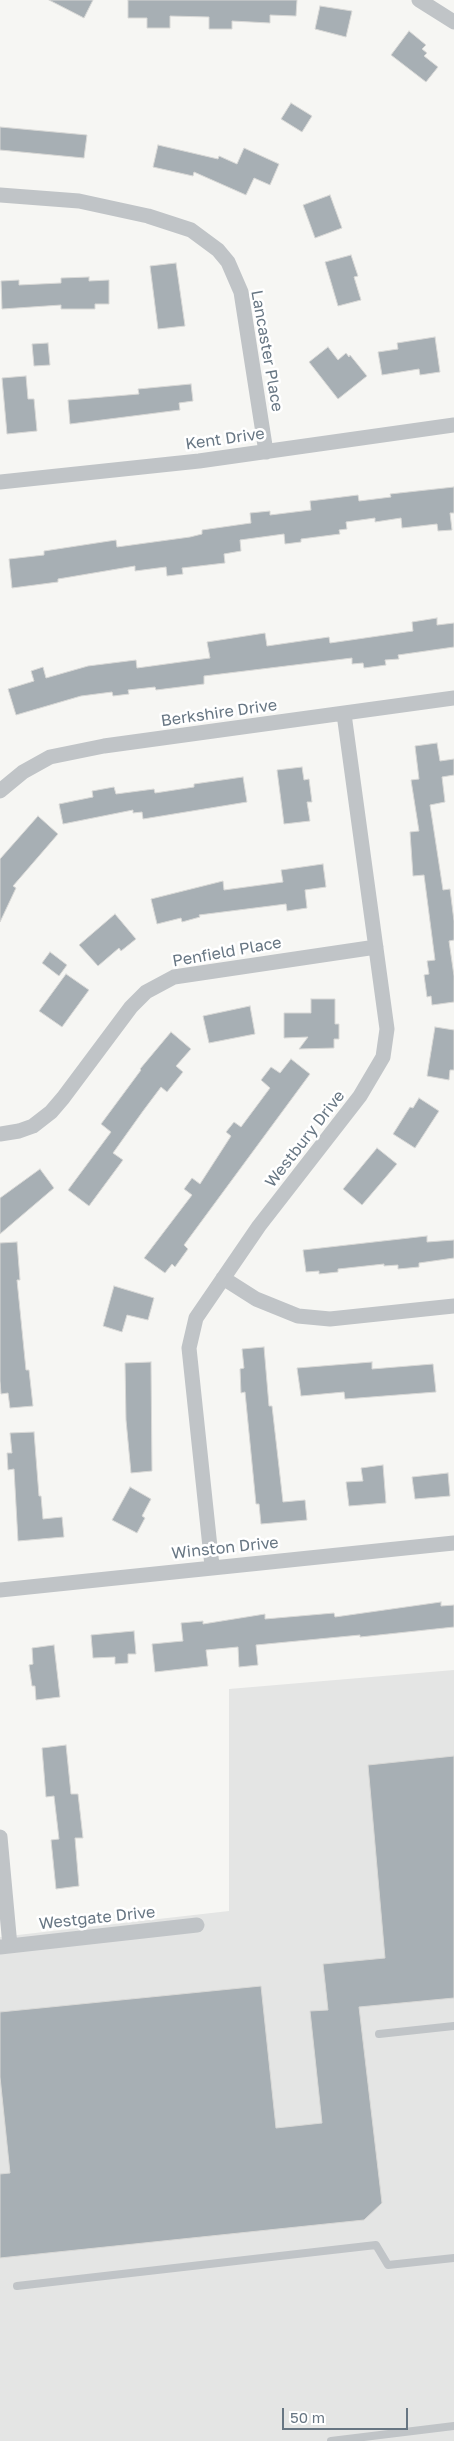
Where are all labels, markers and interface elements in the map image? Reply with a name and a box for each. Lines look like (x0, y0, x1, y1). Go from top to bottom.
street label: Lancaster Place (247, 289, 287, 413)
street label: Kent Drive (184, 424, 266, 454)
street label: Berkshire Drive (160, 695, 278, 731)
street label: Penfield Place (171, 933, 283, 971)
street label: Westbury Drive (261, 1087, 349, 1191)
street label: Winston Drive (171, 1533, 279, 1563)
street label: Westgate Drive (38, 1902, 156, 1934)
scale bar (284, 2398, 410, 2430)
text: 50 m (290, 2408, 325, 2426)

